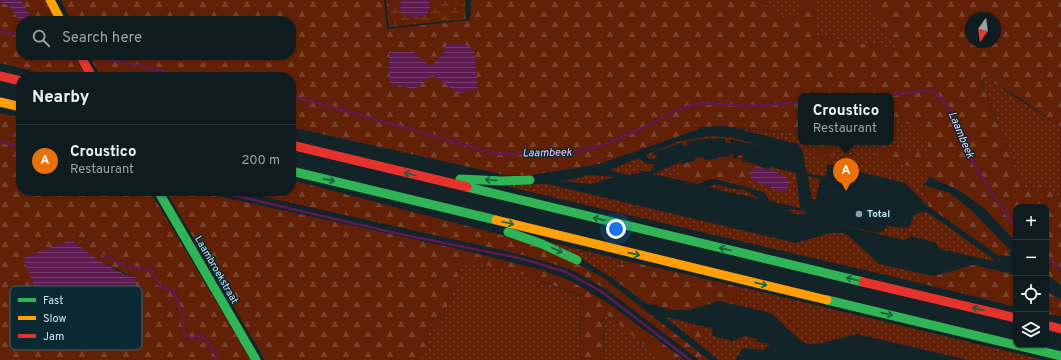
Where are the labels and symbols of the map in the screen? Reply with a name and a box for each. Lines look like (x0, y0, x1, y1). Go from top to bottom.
north arrow (965, 12, 1001, 48)
water label: Laambeek (945, 110, 977, 161)
water label: Laambeek (522, 146, 572, 160)
pin: A (833, 158, 859, 191)
one-way arrow (403, 169, 416, 177)
one-way arrow (322, 177, 335, 185)
one-way arrow (485, 177, 498, 184)
place label: Total (867, 208, 890, 221)
marker: Total (854, 209, 864, 219)
one-way arrow (592, 214, 605, 222)
your location (606, 219, 626, 239)
one-way arrow (501, 220, 514, 228)
street label: Laambroekstraat (191, 234, 241, 306)
one-way arrow (719, 245, 732, 252)
one-way arrow (550, 247, 562, 255)
one-way arrow (628, 250, 641, 258)
one-way arrow (845, 275, 858, 282)
one-way arrow (754, 280, 767, 288)
legend (10, 286, 142, 350)
text: Fast (43, 294, 63, 308)
one-way arrow (972, 305, 985, 313)
one-way arrow (881, 311, 894, 319)
text: Slow (43, 312, 66, 326)
text: Jam (43, 330, 64, 344)

